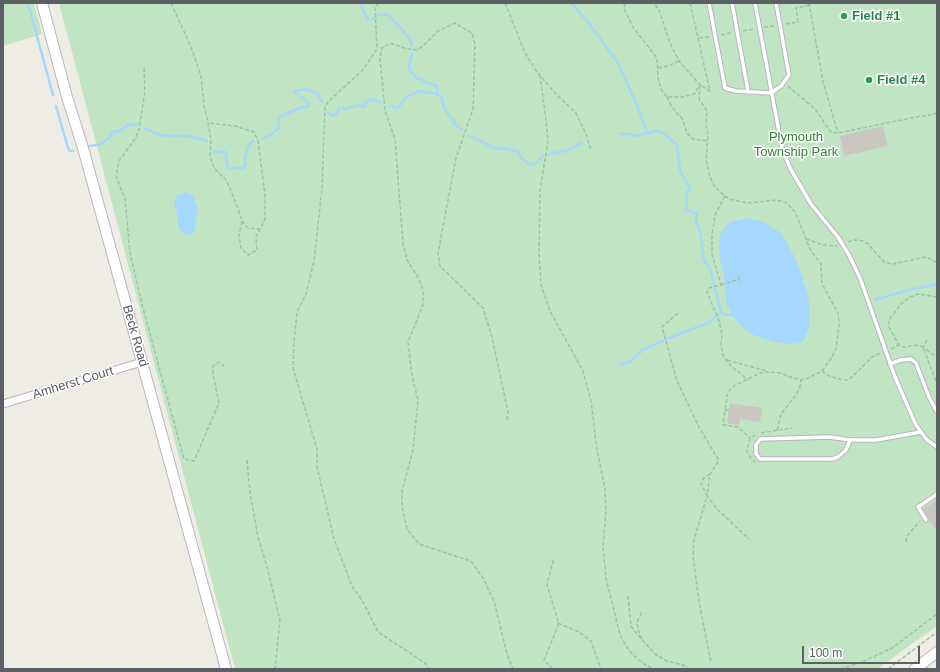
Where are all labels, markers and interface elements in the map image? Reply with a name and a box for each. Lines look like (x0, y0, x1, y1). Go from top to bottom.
place label: Field #1 (852, 8, 900, 24)
marker: Field #1 (839, 11, 849, 21)
place label: Field #4 (877, 72, 925, 88)
marker: Field #4 (864, 75, 874, 85)
park label: Plymouth Township Park (754, 129, 838, 160)
street label: Beck Road (119, 303, 151, 369)
street label: Amherst Court (31, 363, 115, 403)
scale bar (804, 638, 922, 664)
text: 100 m (809, 646, 842, 660)

